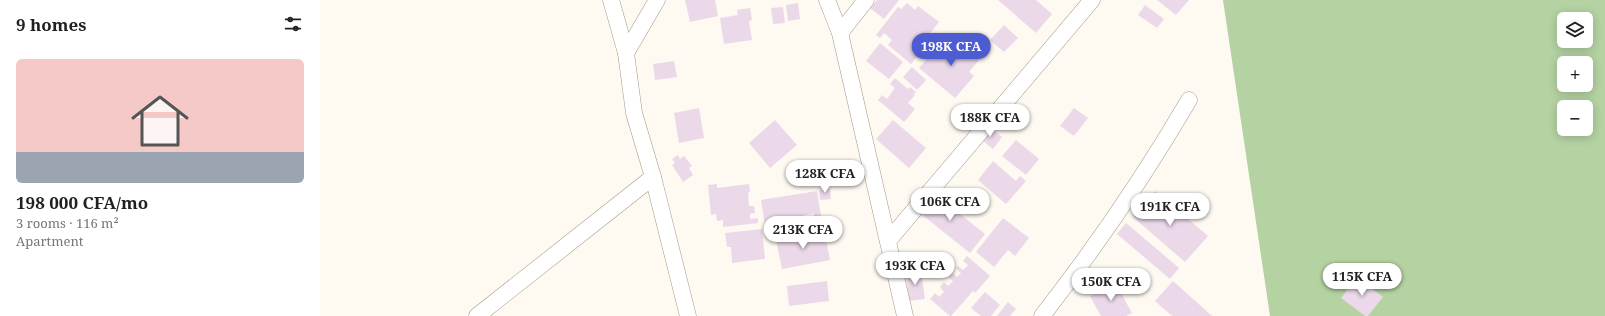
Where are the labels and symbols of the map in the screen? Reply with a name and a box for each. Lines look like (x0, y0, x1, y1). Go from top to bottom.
pin: 198K CFA (910, 33, 992, 67)
pin: 188K CFA (949, 104, 1031, 138)
pin: 128K CFA (784, 160, 866, 194)
pin: 106K CFA (909, 188, 991, 222)
pin: 191K CFA (1129, 193, 1211, 227)
pin: 213K CFA (762, 216, 844, 250)
pin: 193K CFA (874, 252, 956, 286)
pin: 115K CFA (1321, 263, 1403, 297)
pin: 150K CFA (1070, 268, 1152, 302)

